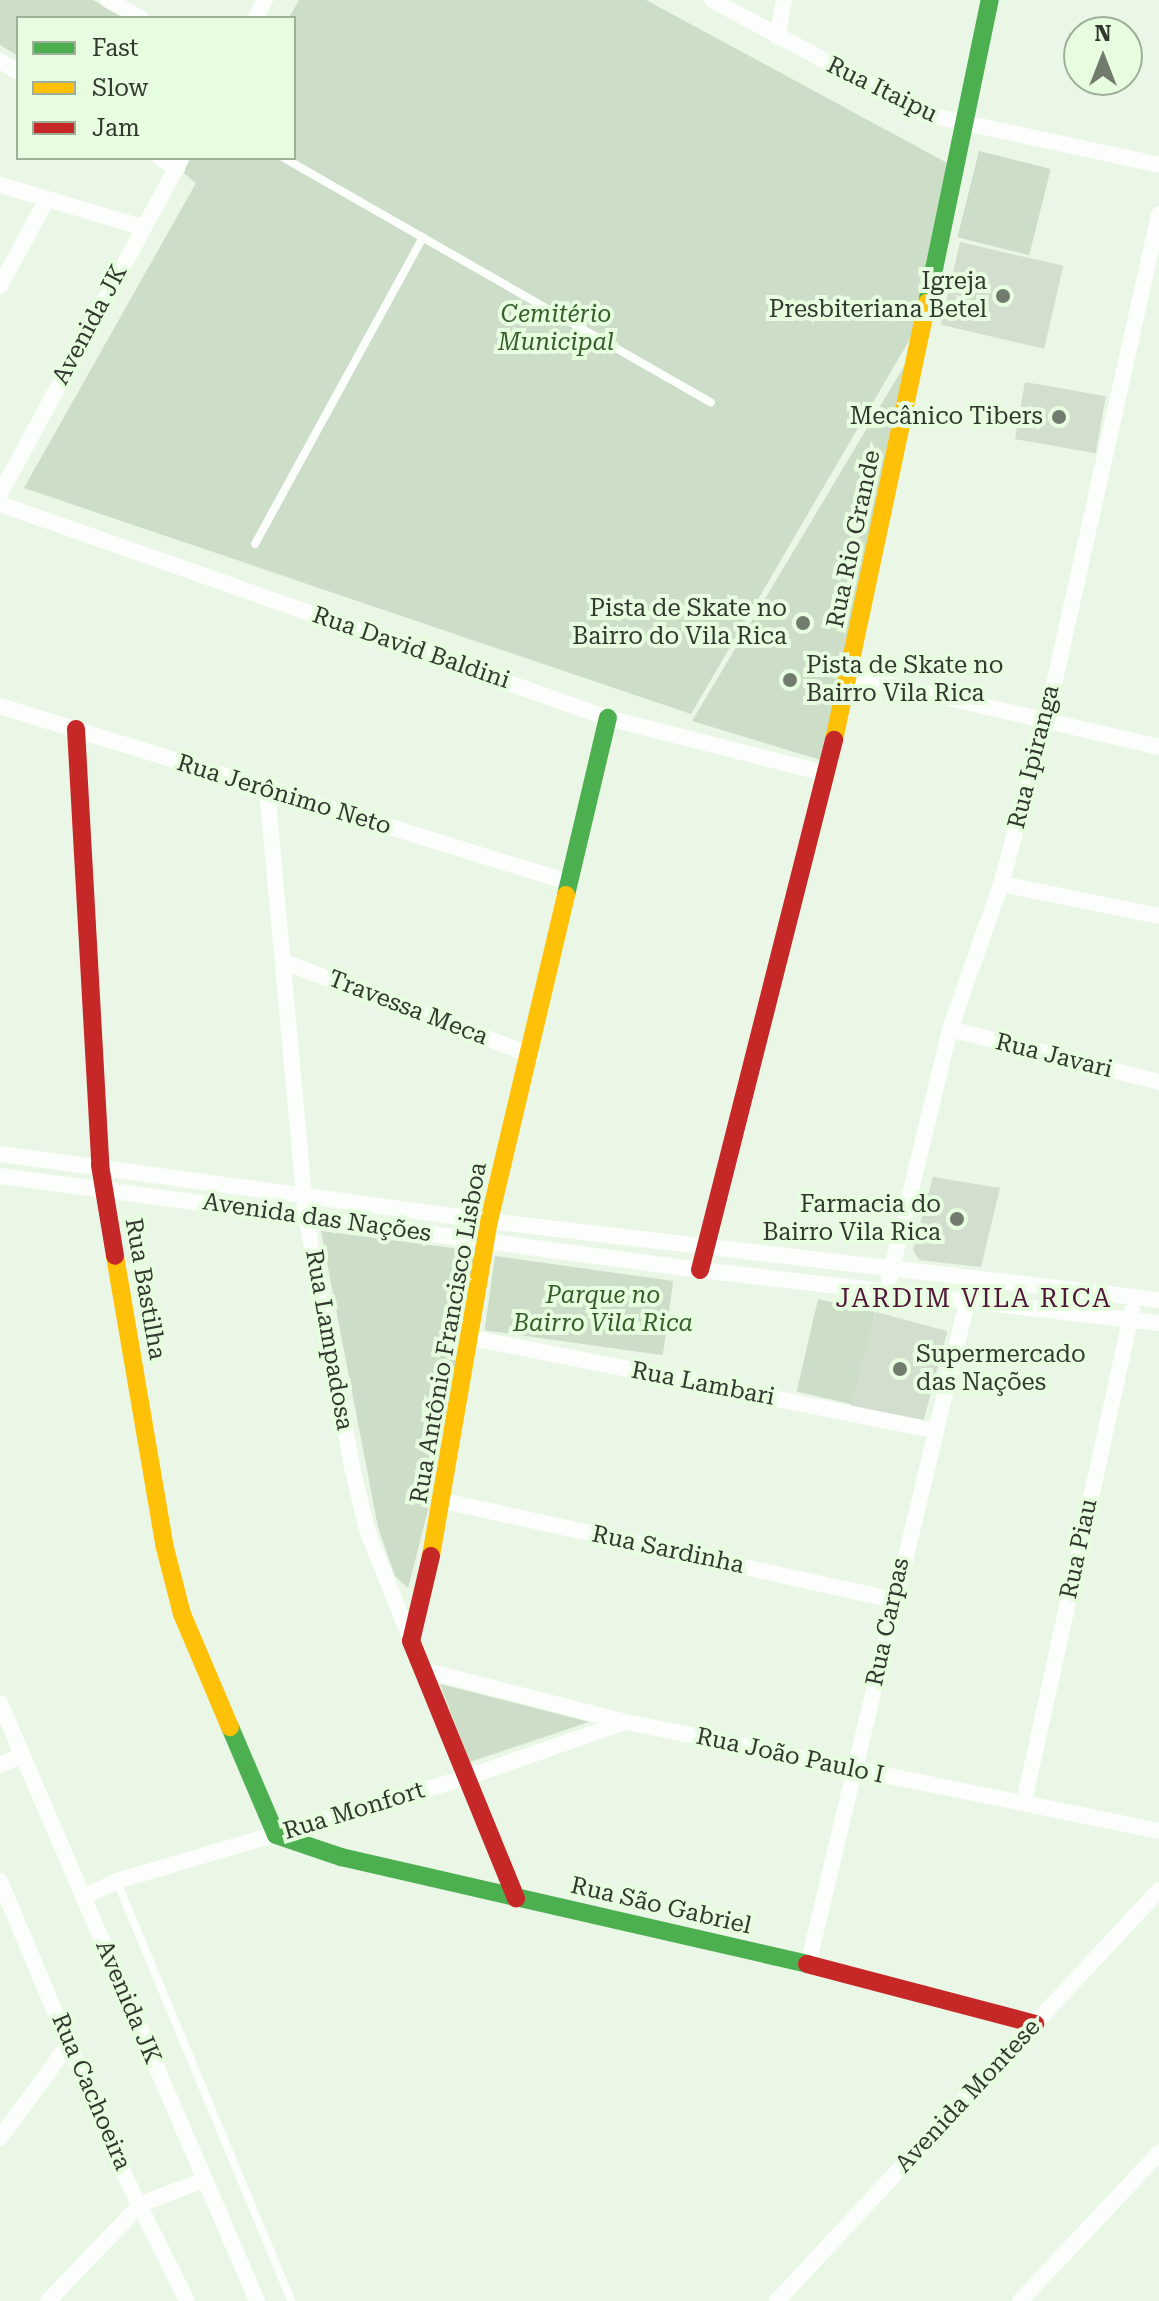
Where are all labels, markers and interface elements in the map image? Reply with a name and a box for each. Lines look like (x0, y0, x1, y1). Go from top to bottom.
legend (16, 16, 296, 160)
north arrow (1063, 16, 1143, 96)
text: N (1095, 21, 1111, 46)
text: Fast (92, 34, 139, 62)
street label: Rua Itaipu (822, 51, 942, 129)
text: Slow (92, 74, 148, 102)
text: Jam (92, 114, 140, 142)
street label: Avenida JK (46, 260, 134, 390)
place label: Igreja Presbiteriana Betel (769, 268, 987, 324)
marker: Igreja Presbiteriana Betel (994, 287, 1012, 305)
park label: Cemitério Municipal (498, 301, 614, 357)
place label: Mecânico Tibers (850, 403, 1043, 431)
marker: Mecânico Tibers (1050, 408, 1068, 426)
street label: Rua Rio Grande (821, 448, 887, 630)
place label: Pista de Skate no Bairro do Vila Rica (572, 595, 787, 651)
street label: Rua David Baldini (309, 601, 513, 695)
marker: Pista de Skate no Bairro do Vila Rica (794, 614, 812, 632)
place label: Pista de Skate no Bairro Vila Rica (806, 652, 1003, 708)
marker: Pista de Skate no Bairro Vila Rica (781, 671, 799, 689)
street label: Rua Ipiranga (1002, 682, 1066, 832)
street label: Rua Jerônimo Neto (173, 749, 395, 841)
street label: Travessa Meca (324, 964, 492, 1052)
street label: Rua Javari (993, 1028, 1115, 1084)
street label: Rua Antônio Francisco Lisboa (405, 1160, 493, 1506)
street label: Avenida das Nações (201, 1188, 433, 1248)
place label: Farmacia do Bairro Vila Rica (762, 1191, 941, 1247)
marker: Farmacia do Bairro Vila Rica (948, 1210, 966, 1228)
street label: Rua Bastilha (118, 1216, 172, 1362)
street label: Rua Lampadosa (299, 1247, 359, 1433)
park label: Parque no Bairro Vila Rica (513, 1282, 693, 1338)
district label: JARDIM VILA RICA (835, 1283, 1113, 1315)
place label: Supermercado das Nações (916, 1341, 1086, 1397)
street label: Rua Lambari (629, 1356, 777, 1412)
marker: Supermercado das Nações (891, 1360, 909, 1378)
street label: Rua Piau (1054, 1496, 1104, 1602)
street label: Rua Sardinha (589, 1520, 747, 1580)
street label: Rua Carpas (860, 1555, 916, 1689)
street label: Rua João Paulo I (693, 1722, 887, 1790)
street label: Rua Monfort (280, 1776, 428, 1846)
street label: Rua São Gabriel (568, 1871, 754, 1941)
street label: Avenida JK (89, 1936, 167, 2068)
street label: Rua Cachoeira (45, 2009, 137, 2175)
street label: Avenida Montese (889, 2013, 1047, 2179)

